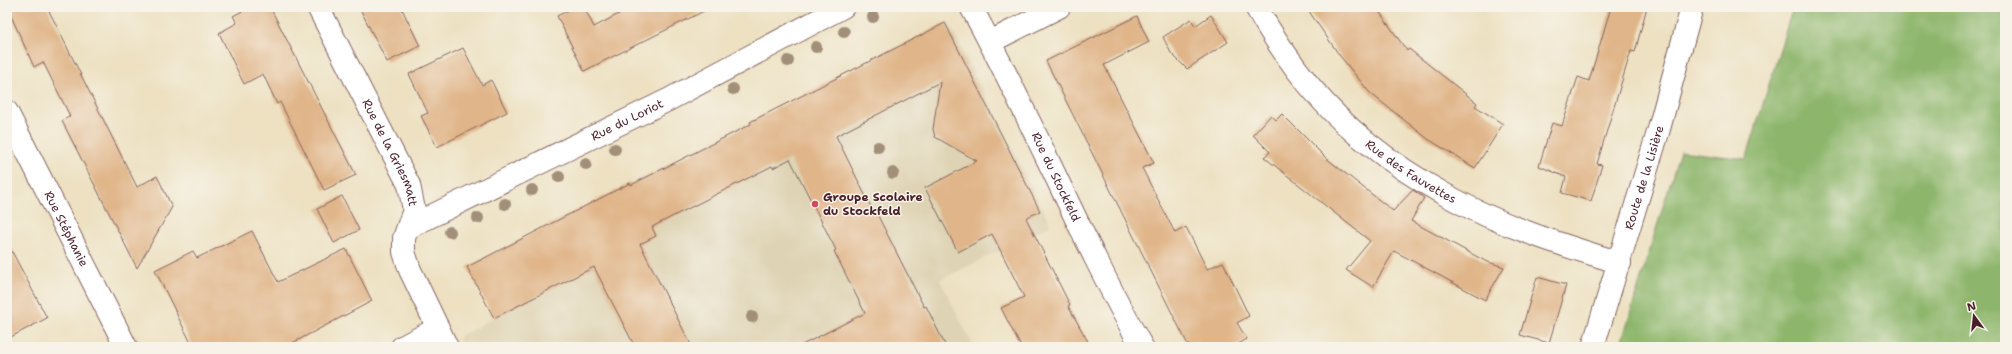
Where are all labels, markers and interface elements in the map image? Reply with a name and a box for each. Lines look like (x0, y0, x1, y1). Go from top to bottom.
street label: Rue de la Griesmatt (358, 96, 421, 208)
street label: Rue du Loriot (588, 96, 666, 144)
street label: Route de la Lisière (1621, 123, 1668, 232)
street label: Rue du Stockfeld (1028, 130, 1084, 225)
street label: Rue des Fauvettes (1362, 136, 1459, 207)
street label: Rue Stéphanie (40, 188, 92, 270)
place label: Groupe Scolaire du Stockfeld (823, 189, 923, 219)
marker: Groupe Scolaire du Stockfeld (810, 199, 820, 209)
north arrow (1954, 296, 1994, 336)
text: N (1965, 298, 1978, 315)

